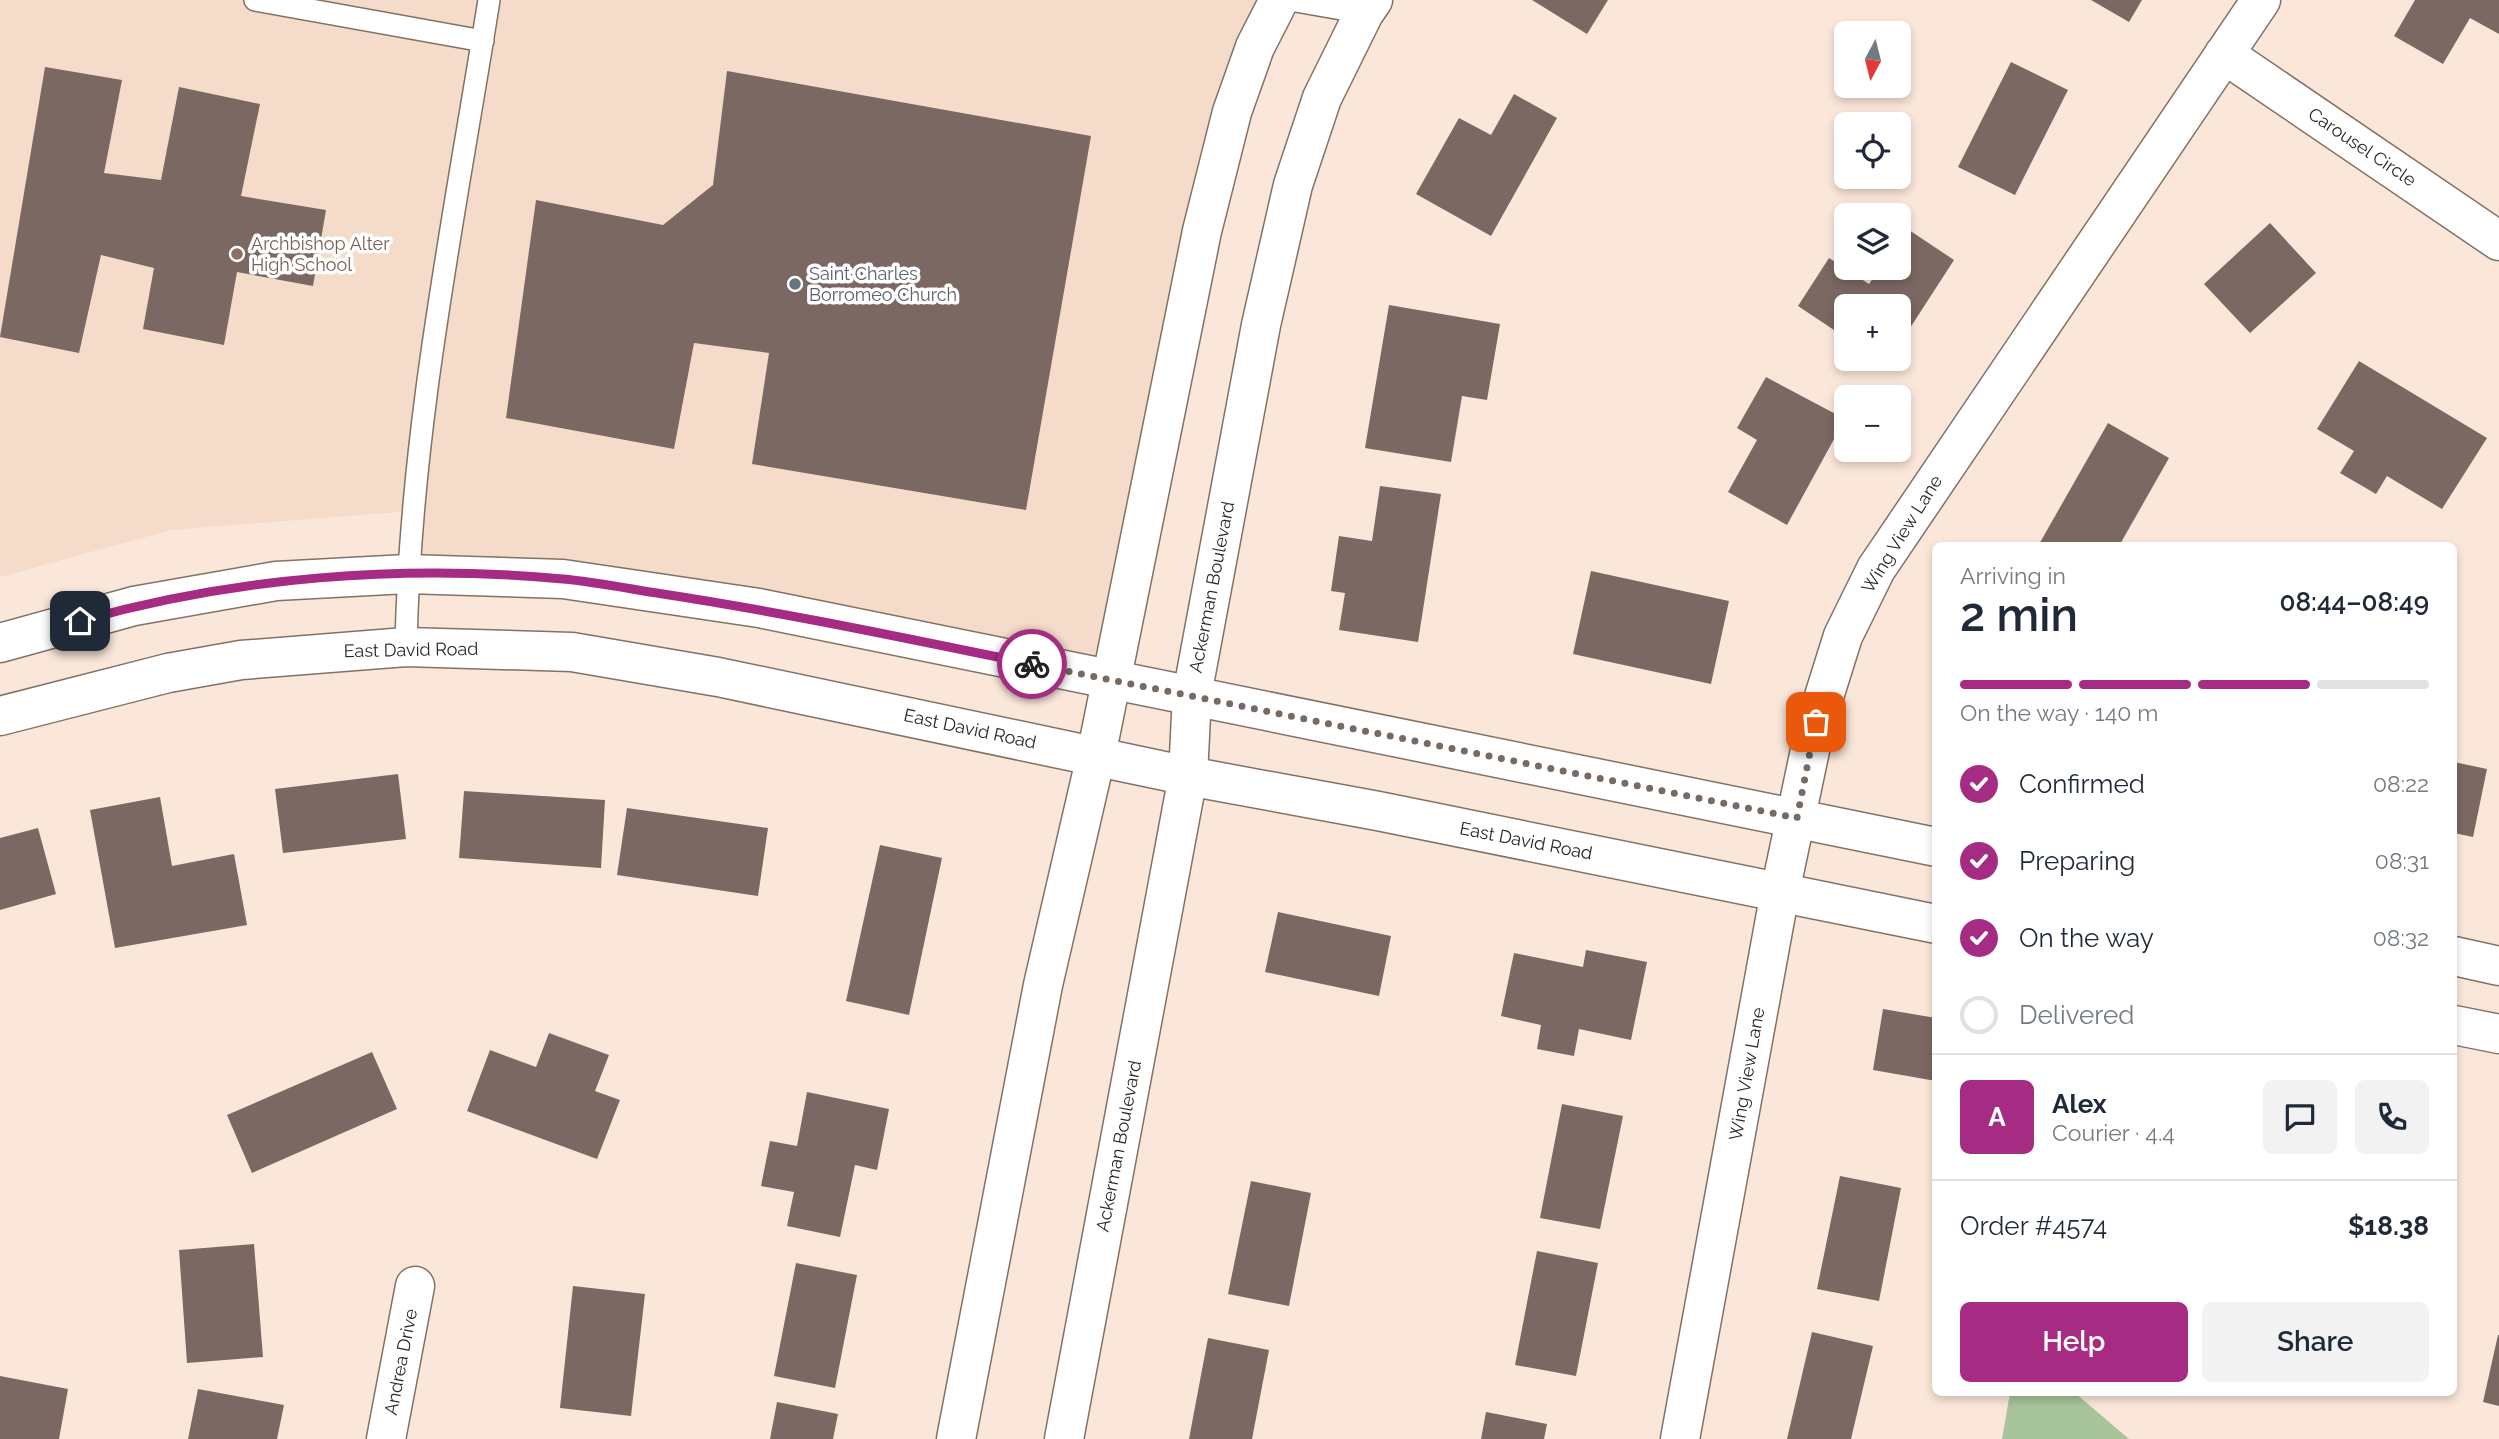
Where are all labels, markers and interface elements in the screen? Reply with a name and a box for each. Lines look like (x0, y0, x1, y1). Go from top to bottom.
north arrow (1834, 21, 1911, 98)
map controls (1834, 21, 1911, 462)
street label: Carousel Circle (2304, 103, 2421, 191)
button: locate (1834, 112, 1911, 189)
button: layers (1834, 203, 1911, 280)
place label: Archbishop Alter High School (251, 233, 390, 275)
marker: Archbishop Alter High School (229, 246, 245, 262)
place label: Saint Charles Borromeo Church (809, 263, 957, 305)
marker: Saint Charles Borromeo Church (787, 276, 803, 292)
button: + (1834, 294, 1911, 371)
button: − (1834, 385, 1911, 462)
street label: Wing View Lane (1857, 471, 1946, 597)
street label: Ackerman Boulevard (1185, 499, 1238, 674)
text: Arriving in (1960, 562, 2066, 589)
text: 08:44–08:49 (2280, 587, 2429, 617)
text: 2 min (1960, 588, 2078, 642)
pin (50, 591, 110, 651)
icon: home (61, 602, 99, 640)
courier (997, 629, 1067, 699)
street label: East David Road (343, 638, 479, 661)
icon: bike (1013, 645, 1051, 683)
pin (1786, 692, 1846, 752)
text: On the way · 140 m (1960, 699, 2158, 726)
icon: bag (1797, 703, 1835, 741)
street label: East David Road (902, 704, 1038, 753)
icon: check (1960, 765, 1998, 803)
text: Confirmed (2019, 769, 2145, 799)
text: 08:22 (2373, 770, 2429, 797)
street label: East David Road (1458, 817, 1594, 864)
icon: check (1960, 842, 1998, 880)
text: Preparing (2019, 846, 2135, 876)
text: 08:31 (2375, 847, 2429, 874)
icon: check (1960, 919, 1998, 957)
text: On the way (2019, 923, 2154, 953)
text: 08:32 (2373, 924, 2429, 951)
text: Delivered (2019, 1000, 2134, 1030)
street label: Wing View Lane (1724, 1005, 1769, 1142)
street label: Ackerman Boulevard (1092, 1058, 1145, 1233)
button: chat (2263, 1080, 2337, 1154)
button: phone (2355, 1080, 2429, 1154)
text: Alex (2052, 1089, 2107, 1119)
text: A (1988, 1102, 2006, 1132)
text: Courier · 4.4 (2052, 1119, 2175, 1146)
text: Order #4574 (1960, 1211, 2107, 1241)
text: $18.38 (2348, 1211, 2429, 1241)
button: Help (1960, 1302, 2188, 1382)
button: Share (2202, 1302, 2429, 1382)
street label: Andrea Drive (380, 1307, 421, 1417)

